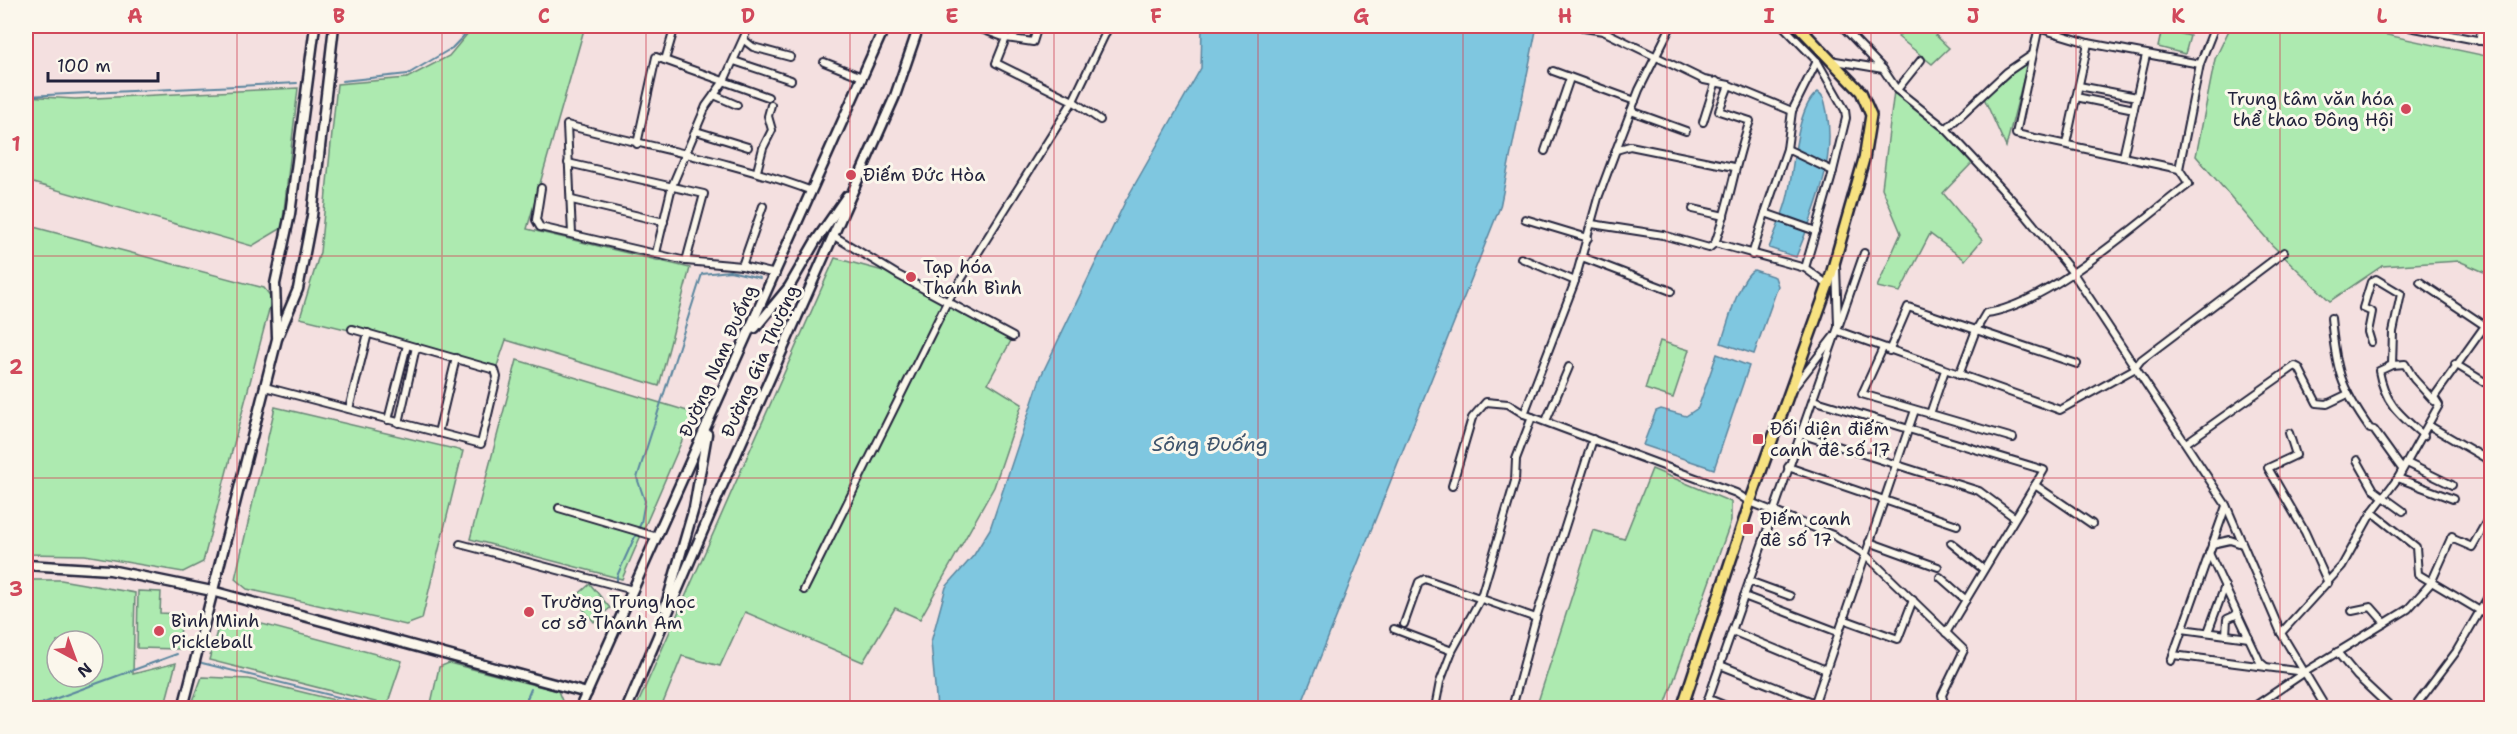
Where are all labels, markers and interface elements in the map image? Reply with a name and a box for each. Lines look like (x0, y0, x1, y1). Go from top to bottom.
text: A (127, 3, 143, 29)
text: B (333, 3, 345, 29)
text: C (538, 3, 550, 29)
text: D (741, 3, 755, 29)
text: E (945, 3, 959, 29)
text: F (1150, 3, 1162, 29)
text: G (1353, 3, 1369, 29)
text: H (1558, 3, 1572, 29)
text: I (1763, 3, 1775, 29)
text: J (1967, 3, 1980, 29)
text: K (2171, 3, 2185, 29)
text: L (2377, 3, 2388, 29)
scale bar (48, 45, 158, 83)
text: 100 m (57, 54, 111, 78)
place label: Trung tâm văn hóa thể thao Đông Hội (2227, 87, 2394, 132)
marker: Trung tâm văn hóa thể thao Đông Hội (2399, 102, 2413, 116)
text: 1 (11, 131, 21, 157)
place label: Điếm Đức Hòa (863, 163, 985, 187)
marker: Điếm Đức Hòa (844, 168, 858, 182)
place label: Tạp hóa Thanh Bình (923, 255, 1022, 300)
marker: Tạp hóa Thanh Bình (904, 270, 918, 284)
street label: Đường Nam Đuống (674, 281, 762, 441)
street label: Đường Gia Thượng (716, 281, 804, 441)
text: 2 (9, 354, 23, 380)
place label: Đối diện điếm canh đê số 17 (1770, 417, 1891, 462)
water label: Sông Đuống (1152, 431, 1268, 457)
marker: Đối diện điếm canh đê số 17 (1751, 432, 1765, 446)
place label: Điếm canh đê số 17 (1760, 507, 1851, 552)
marker: Điếm canh đê số 17 (1741, 522, 1755, 536)
text: 3 (9, 576, 23, 602)
place label: Trường Trung học cơ sở Thanh Am (541, 590, 696, 635)
marker: Trường Trung học cơ sở Thanh Am (522, 605, 536, 619)
place label: Bình Minh Pickleball (171, 609, 260, 654)
marker: Bình Minh Pickleball (152, 624, 166, 638)
north arrow (45, 629, 105, 689)
text: N (73, 658, 96, 682)

